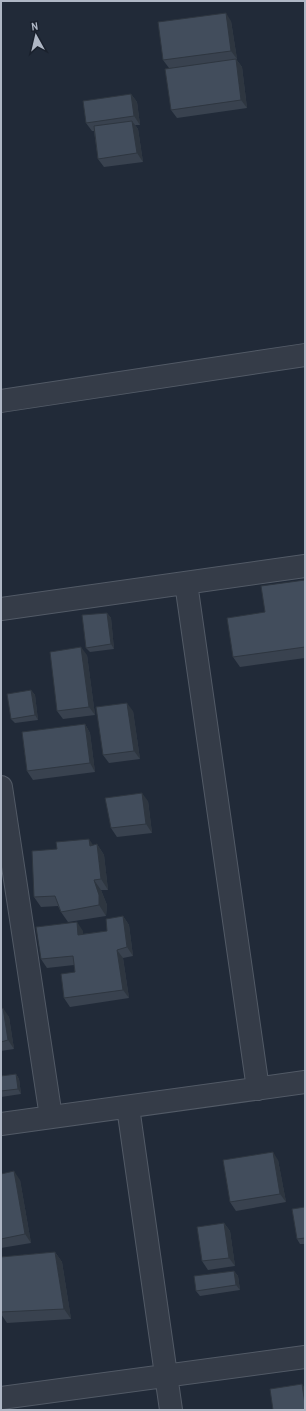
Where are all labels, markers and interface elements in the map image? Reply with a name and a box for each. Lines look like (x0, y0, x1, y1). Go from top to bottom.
north arrow (16, 16, 56, 56)
text: N (30, 19, 39, 33)

